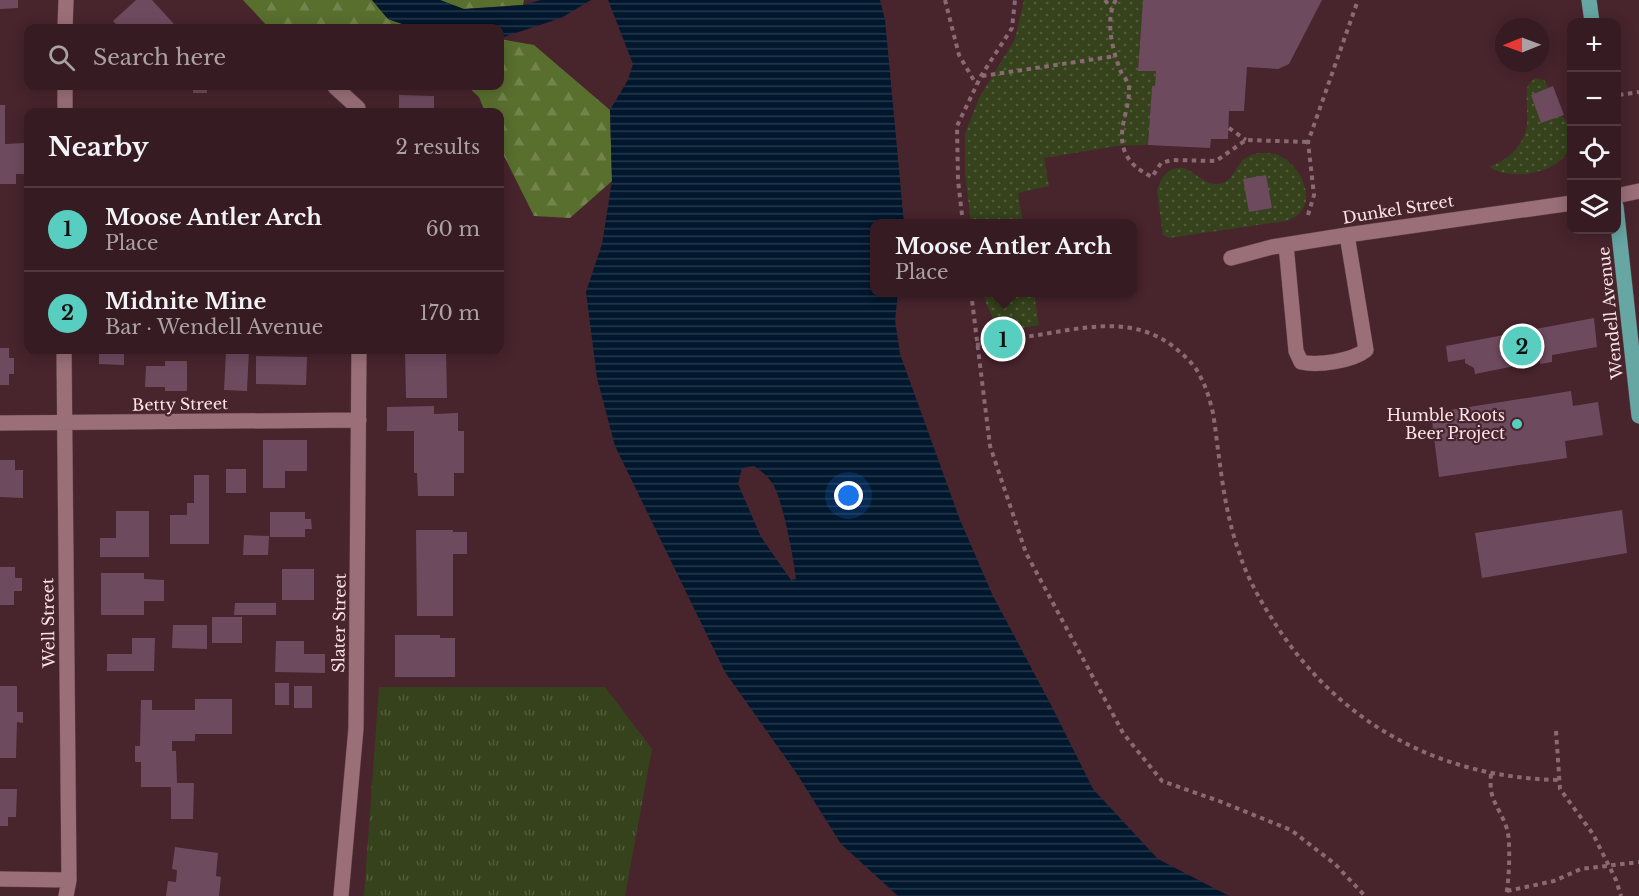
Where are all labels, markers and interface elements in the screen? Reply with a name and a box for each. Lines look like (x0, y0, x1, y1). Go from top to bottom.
north arrow (1495, 18, 1549, 72)
map controls (1567, 18, 1621, 234)
button: + (1567, 18, 1621, 72)
search box (24, 24, 504, 90)
icon: search (45, 41, 78, 74)
text: Search here (93, 44, 226, 71)
button: − (1567, 72, 1621, 126)
button: locate (1567, 126, 1621, 180)
text: Nearby (48, 131, 149, 163)
text: 2 results (396, 135, 480, 159)
button: layers (1567, 180, 1621, 234)
street label: Dunkel Street (1341, 190, 1455, 228)
text: Moose Antler Arch (105, 204, 322, 231)
text: 1 (63, 217, 72, 241)
text: 60 m (426, 217, 480, 241)
popup (870, 219, 1137, 297)
text: Place (105, 231, 159, 255)
text: Moose Antler Arch (895, 233, 1112, 260)
street label: Wendell Avenue (1593, 246, 1627, 381)
text: Place (895, 260, 949, 284)
text: Midnite Mine (105, 288, 266, 315)
text: 2 (61, 301, 74, 325)
text: 170 m (420, 301, 480, 325)
text: Bar · Wendell Avenue (105, 315, 323, 339)
pin: 1 (984, 316, 1022, 362)
pin: 2 (1502, 324, 1541, 368)
street label: Betty Street (132, 393, 228, 415)
place label: Humble Roots Beer Project (1387, 405, 1505, 443)
marker: Humble Roots Beer Project (1510, 417, 1524, 431)
your location (834, 481, 863, 510)
street label: Slater Street (328, 573, 350, 673)
street label: Well Street (37, 578, 59, 669)

